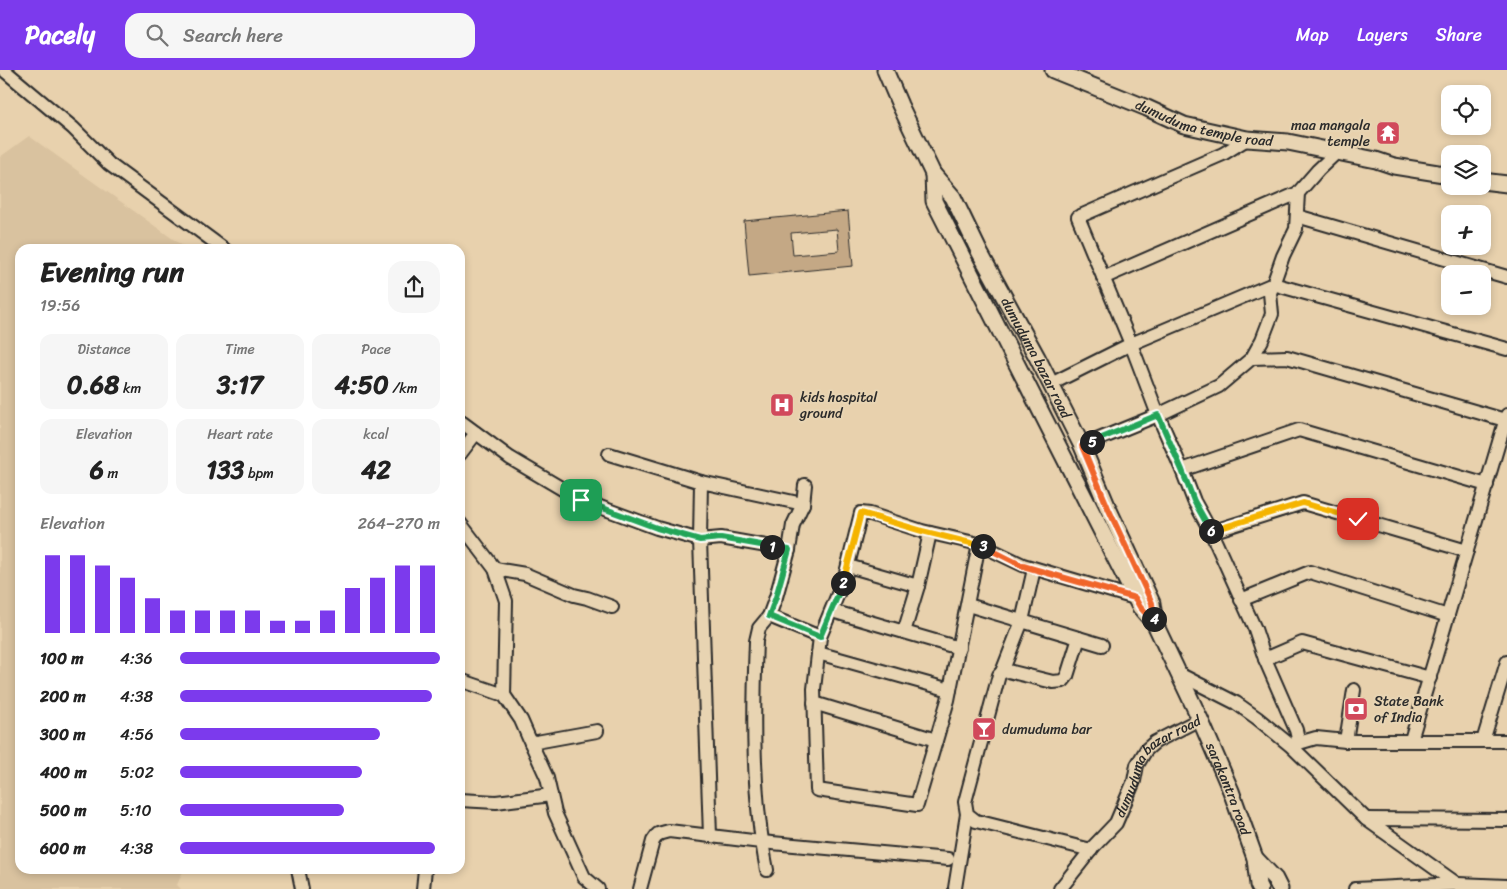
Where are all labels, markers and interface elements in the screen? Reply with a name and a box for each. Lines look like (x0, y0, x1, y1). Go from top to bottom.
search box (125, 13, 475, 58)
text: Pacely (25, 14, 95, 56)
text: Search here (183, 19, 283, 52)
text: Map (1296, 19, 1329, 51)
text: Layers (1357, 19, 1408, 51)
text: Share (1436, 19, 1482, 51)
icon: search (143, 21, 171, 49)
map controls (1441, 85, 1491, 315)
button: locate (1441, 85, 1491, 135)
street label: dumuduma temple road (1131, 92, 1275, 154)
place label: maa mangala temple (1291, 113, 1371, 154)
temple icon: maa mangala temple (1375, 120, 1401, 146)
button: layers (1441, 145, 1491, 195)
button: + (1441, 205, 1491, 255)
text: Evening run (40, 247, 184, 296)
button: share (388, 261, 440, 313)
button: − (1441, 265, 1491, 315)
text: 19:56 (40, 291, 80, 320)
street label: dumuduma bazar road (993, 292, 1079, 424)
text: Distance (77, 337, 131, 362)
text: Time (225, 337, 255, 362)
text: Pace (361, 337, 391, 362)
text: 0.68 (67, 362, 119, 407)
text: 3:17 (217, 362, 263, 407)
text: 4:50 (334, 362, 389, 407)
text: km (119, 376, 141, 401)
text: /km (389, 376, 418, 401)
place label: kids hospital ground (799, 385, 878, 426)
hospital icon: kids hospital ground (769, 392, 795, 418)
text: Elevation (76, 422, 132, 447)
text: Heart rate (207, 422, 273, 447)
text: kcal (363, 422, 389, 447)
pin: 5 (1080, 430, 1104, 454)
text: 5 (1088, 430, 1097, 455)
text: 6 (90, 447, 104, 492)
text: 133 (206, 447, 244, 492)
text: 42 (361, 447, 391, 492)
text: m (104, 461, 118, 486)
text: bpm (244, 461, 274, 486)
pin (560, 479, 602, 521)
icon: arrive (567, 486, 595, 514)
pin (1337, 498, 1379, 540)
icon: check (1344, 505, 1372, 533)
text: Elevation (40, 509, 105, 538)
text: 264–270 m (358, 509, 440, 538)
pin: 6 (1198, 518, 1224, 544)
text: 6 (1208, 519, 1215, 544)
pin: 1 (760, 534, 784, 560)
pin: 3 (970, 534, 996, 558)
text: 3 (980, 534, 987, 559)
text: 1 (769, 535, 776, 560)
pin: 2 (830, 570, 856, 596)
text: 2 (839, 571, 848, 596)
pin: 4 (1142, 606, 1166, 632)
text: 4 (1150, 607, 1159, 632)
text: 100 m (40, 644, 84, 673)
text: 4:36 (120, 644, 153, 673)
text: 200 m (40, 682, 86, 711)
text: 4:38 (120, 682, 153, 711)
place label: State Bank of India (1374, 689, 1444, 730)
bank icon: State Bank of India (1343, 696, 1369, 722)
street label: dumuduma bazar road (1108, 708, 1207, 822)
bar icon: dumuduma bar (971, 716, 997, 742)
place label: dumuduma bar (1002, 717, 1093, 742)
text: 300 m (40, 720, 85, 749)
text: 4:56 (120, 720, 154, 749)
street label: sarakantra road (1198, 737, 1258, 840)
text: 400 m (40, 758, 87, 787)
text: 5:02 (120, 758, 154, 787)
text: 500 m (40, 796, 86, 825)
text: 5:10 (120, 796, 152, 825)
text: 600 m (40, 834, 86, 863)
text: 4:38 (120, 834, 153, 863)

